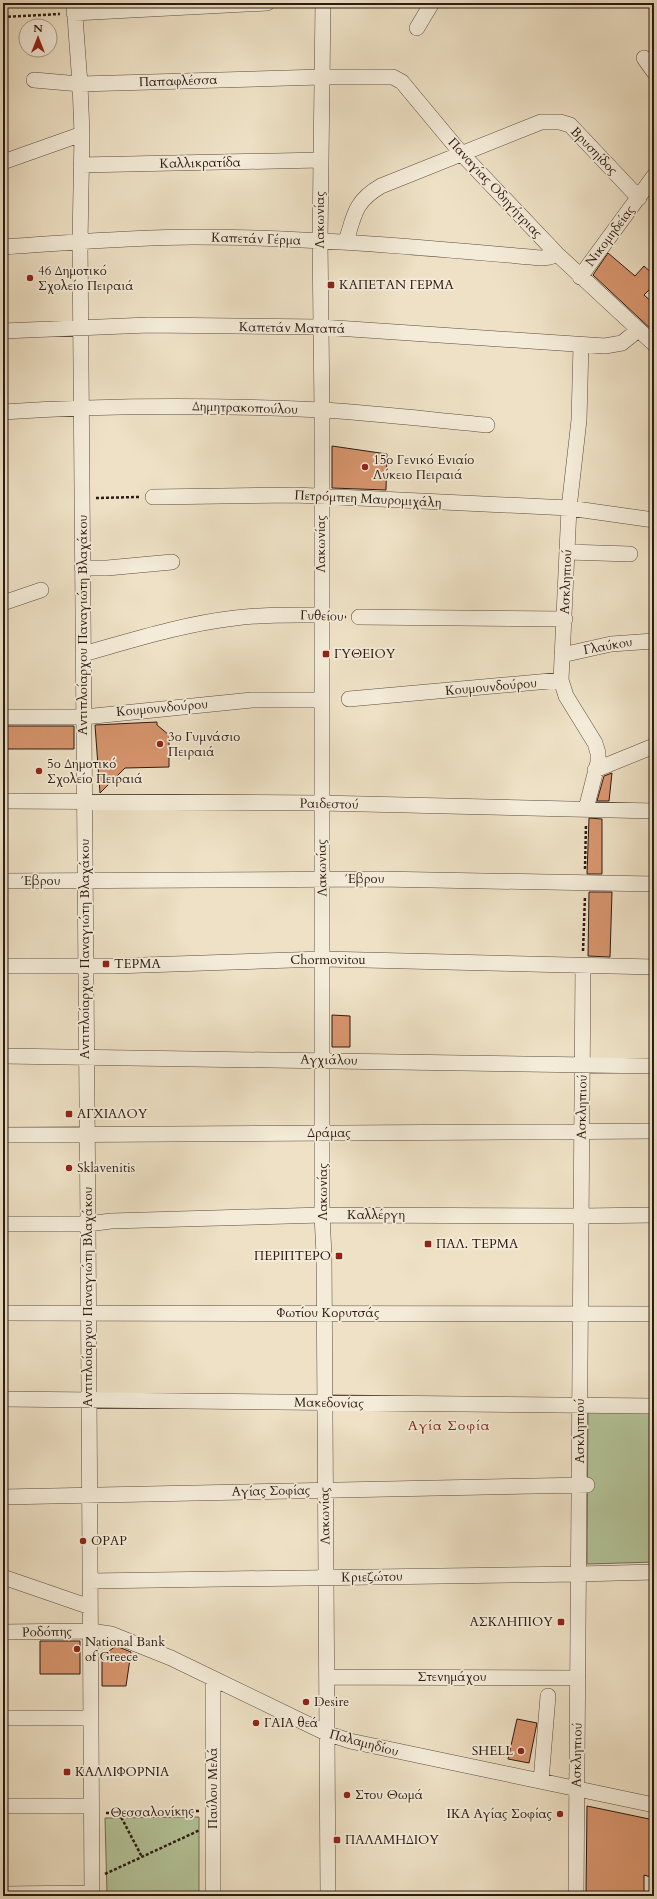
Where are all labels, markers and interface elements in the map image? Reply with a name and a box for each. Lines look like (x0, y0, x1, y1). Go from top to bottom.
north arrow (18, 18, 58, 58)
text: N (33, 21, 43, 36)
street label: Παπαφλέσσα (138, 71, 218, 91)
street label: Βρυσηίδος (567, 123, 622, 179)
street label: Παναγίας Οδηγήτριας (444, 134, 547, 242)
street label: Καλλικρατίδα (159, 153, 241, 173)
street label: Λακωνίας (311, 191, 329, 249)
street label: Νικομηδείας (581, 201, 639, 270)
street label: Καπετάν Γέρμα (211, 228, 301, 250)
place label: 46 Δημοτικό Σχολείο Πειραιά (38, 262, 134, 295)
marker: 46 Δημοτικό Σχολείο Πειραιά (25, 273, 35, 283)
place label: ΚΑΠΕΤΑΝ ΓΕΡΜΑ (339, 276, 455, 294)
marker: ΚΑΠΕΤΑΝ ΓΕΡΜΑ (326, 280, 336, 290)
street label: Καπετάν Ματαπά (239, 318, 345, 338)
street label: Δημητρακοπούλου (192, 397, 298, 419)
place label: 15ο Γενικό Ενιαίο Λύκειο Πειραιά (373, 451, 474, 484)
marker: 15ο Γενικό Ενιαίο Λύκειο Πειραιά (360, 462, 370, 472)
street label: Πετρόμπεη Μαυρομιχάλη (294, 486, 442, 512)
street label: Αντιπλοίαρχου Παναγιώτη Βλαχάκου (74, 514, 92, 735)
street label: Λακωνίας (312, 515, 330, 573)
street label: Ασκληπιού (556, 549, 576, 615)
street label: Γυθείου (300, 606, 344, 626)
street label: Γλαύκου (582, 633, 634, 659)
place label: ΓΥΘΕΙΟΥ (334, 645, 396, 663)
marker: ΓΥΘΕΙΟΥ (321, 649, 331, 659)
street label: Κουμουνδούρου (444, 674, 538, 700)
street label: Κουμουνδούρου (115, 695, 209, 721)
place label: 3ο Γυμνάσιο Πειραιά (168, 728, 240, 761)
marker: 3ο Γυμνάσιο Πειραιά (155, 739, 165, 749)
place label: 5ο Δημοτικό Σχολείο Πειραιά (47, 755, 143, 788)
marker: 5ο Δημοτικό Σχολείο Πειραιά (34, 766, 44, 776)
street label: Ραιδεστού (299, 794, 359, 814)
street label: Αντιπλοίαρχου Παναγιώτη Βλαχάκου (76, 838, 94, 1059)
street label: Λακωνίας (312, 839, 332, 897)
street label: Έβρου (345, 870, 385, 888)
street label: Έβρου (21, 872, 61, 890)
street label: Chormovitou (290, 951, 366, 969)
place label: ΤΕΡΜΑ (114, 955, 161, 973)
marker: ΤΕΡΜΑ (101, 959, 111, 969)
street label: Αγχιάλου (300, 1051, 358, 1070)
street label: Ασκληπιού (572, 1074, 592, 1140)
place label: ΑΓΧΙΑΛΟΥ (77, 1105, 148, 1123)
marker: ΑΓΧΙΑΛΟΥ (64, 1109, 74, 1119)
street label: Δράμας (307, 1124, 351, 1142)
place label: Sklavenitis (77, 1159, 135, 1177)
marker: Sklavenitis (64, 1163, 74, 1173)
street label: Λακωνίας (314, 1163, 332, 1221)
street label: Αντιπλοίαρχου Παναγιώτη Βλαχάκου (79, 1186, 97, 1407)
street label: Καλλέργη (347, 1206, 405, 1224)
place label: ΠΑΛ. ΤΕΡΜΑ (436, 1235, 519, 1253)
marker: ΠΑΛ. ΤΕΡΜΑ (423, 1239, 433, 1249)
place label: ΠΕΡΙΠΤΕΡΟ (254, 1247, 331, 1265)
marker: ΠΕΡΙΠΤΕΡΟ (334, 1251, 344, 1261)
street label: Φωτίου Κορυτσάς (276, 1304, 380, 1322)
street label: Μακεδονίας (294, 1393, 364, 1413)
street label: Ασκληπιού (571, 1398, 589, 1463)
district label: Αγία Σοφία (408, 1416, 490, 1435)
street label: Αγίας Σοφίας (232, 1481, 311, 1501)
street label: Λακωνίας (315, 1487, 335, 1545)
place label: OPAP (91, 1532, 127, 1550)
marker: OPAP (78, 1536, 88, 1546)
street label: Κριεζώτου (341, 1567, 403, 1587)
place label: ΑΣΚΛΗΠΙΟΥ (470, 1613, 553, 1631)
marker: ΑΣΚΛΗΠΙΟΥ (556, 1617, 566, 1627)
street label: Ροδόπης (22, 1623, 73, 1641)
place label: National Bank of Greece (85, 1633, 165, 1666)
marker: National Bank of Greece (72, 1644, 82, 1654)
street label: Στενημάχου (418, 1668, 487, 1686)
place label: Desire (314, 1693, 349, 1711)
marker: Desire (301, 1697, 311, 1707)
place label: ΓΑΙΑ θεά (264, 1714, 318, 1732)
marker: ΓΑΙΑ θεά (251, 1718, 261, 1728)
street label: Ασκληπιού (567, 1722, 587, 1788)
street label: Παλαμηδίου (327, 1725, 401, 1761)
place label: SHELL (472, 1742, 513, 1760)
marker: SHELL (516, 1746, 526, 1756)
street label: Παύλου Μελά (204, 1747, 222, 1829)
place label: ΚΑΛΛΙΦΟΡΝΙΑ (75, 1763, 170, 1781)
marker: ΚΑΛΛΙΦΟΡΝΙΑ (62, 1767, 72, 1777)
place label: Στου Θωμά (355, 1786, 423, 1804)
marker: Στου Θωμά (342, 1790, 352, 1800)
street label: Θεσσαλονίκης (110, 1802, 194, 1822)
place label: ΙΚΑ Αγίας Σοφίας (447, 1805, 552, 1823)
marker: ΙΚΑ Αγίας Σοφίας (555, 1809, 565, 1819)
place label: ΠΑΛΑΜΗΔΙΟΥ (345, 1831, 439, 1849)
marker: ΠΑΛΑΜΗΔΙΟΥ (332, 1835, 342, 1845)

